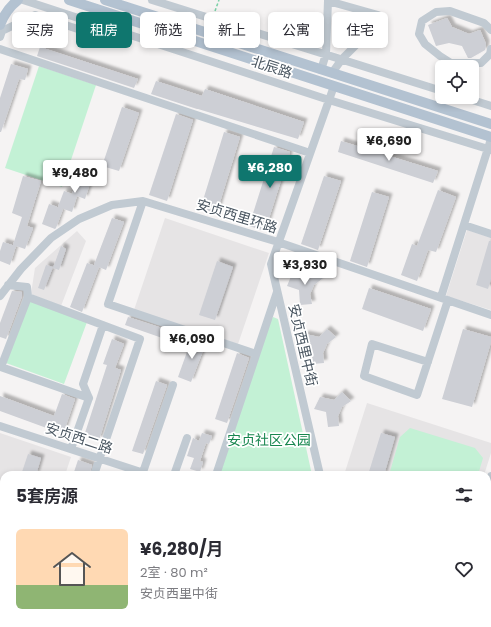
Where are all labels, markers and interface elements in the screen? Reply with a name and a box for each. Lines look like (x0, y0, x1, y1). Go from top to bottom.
chip: 买房 (12, 12, 68, 48)
chip: 租房 (76, 12, 132, 48)
chip: 筛选 (140, 12, 196, 48)
chip: 新上 (204, 12, 260, 48)
chip: 公寓 (268, 12, 324, 48)
chip: 住宅 (332, 12, 388, 48)
street label: 北辰路 (249, 51, 295, 83)
map controls (435, 60, 479, 104)
button: locate (435, 60, 479, 104)
pin: ¥6,690 (356, 128, 422, 162)
text: ¥6,690 (366, 131, 412, 150)
pin: ¥6,280 (237, 155, 303, 189)
text: ¥6,280 (247, 158, 293, 177)
pin: ¥9,480 (42, 160, 108, 194)
text: ¥9,480 (52, 163, 98, 182)
street label: 安贞西里环路 (194, 194, 280, 238)
pin: ¥3,930 (272, 252, 338, 286)
text: ¥3,930 (283, 255, 327, 274)
street label: 安贞西里中街 (284, 302, 322, 388)
pin: ¥6,090 (159, 326, 225, 360)
text: ¥6,090 (169, 329, 215, 348)
street label: 安贞西二路 (43, 418, 115, 458)
park label: 安贞社区公园 (227, 430, 311, 450)
text: 5套房源 (16, 484, 78, 508)
icon: filters (453, 484, 475, 506)
text: ¥6,280/月 (140, 537, 224, 561)
icon: home (48, 545, 96, 593)
icon: heart (453, 558, 475, 580)
text: 2室 · 80 m² (140, 563, 208, 582)
text: 安贞西里中街 (140, 584, 218, 603)

